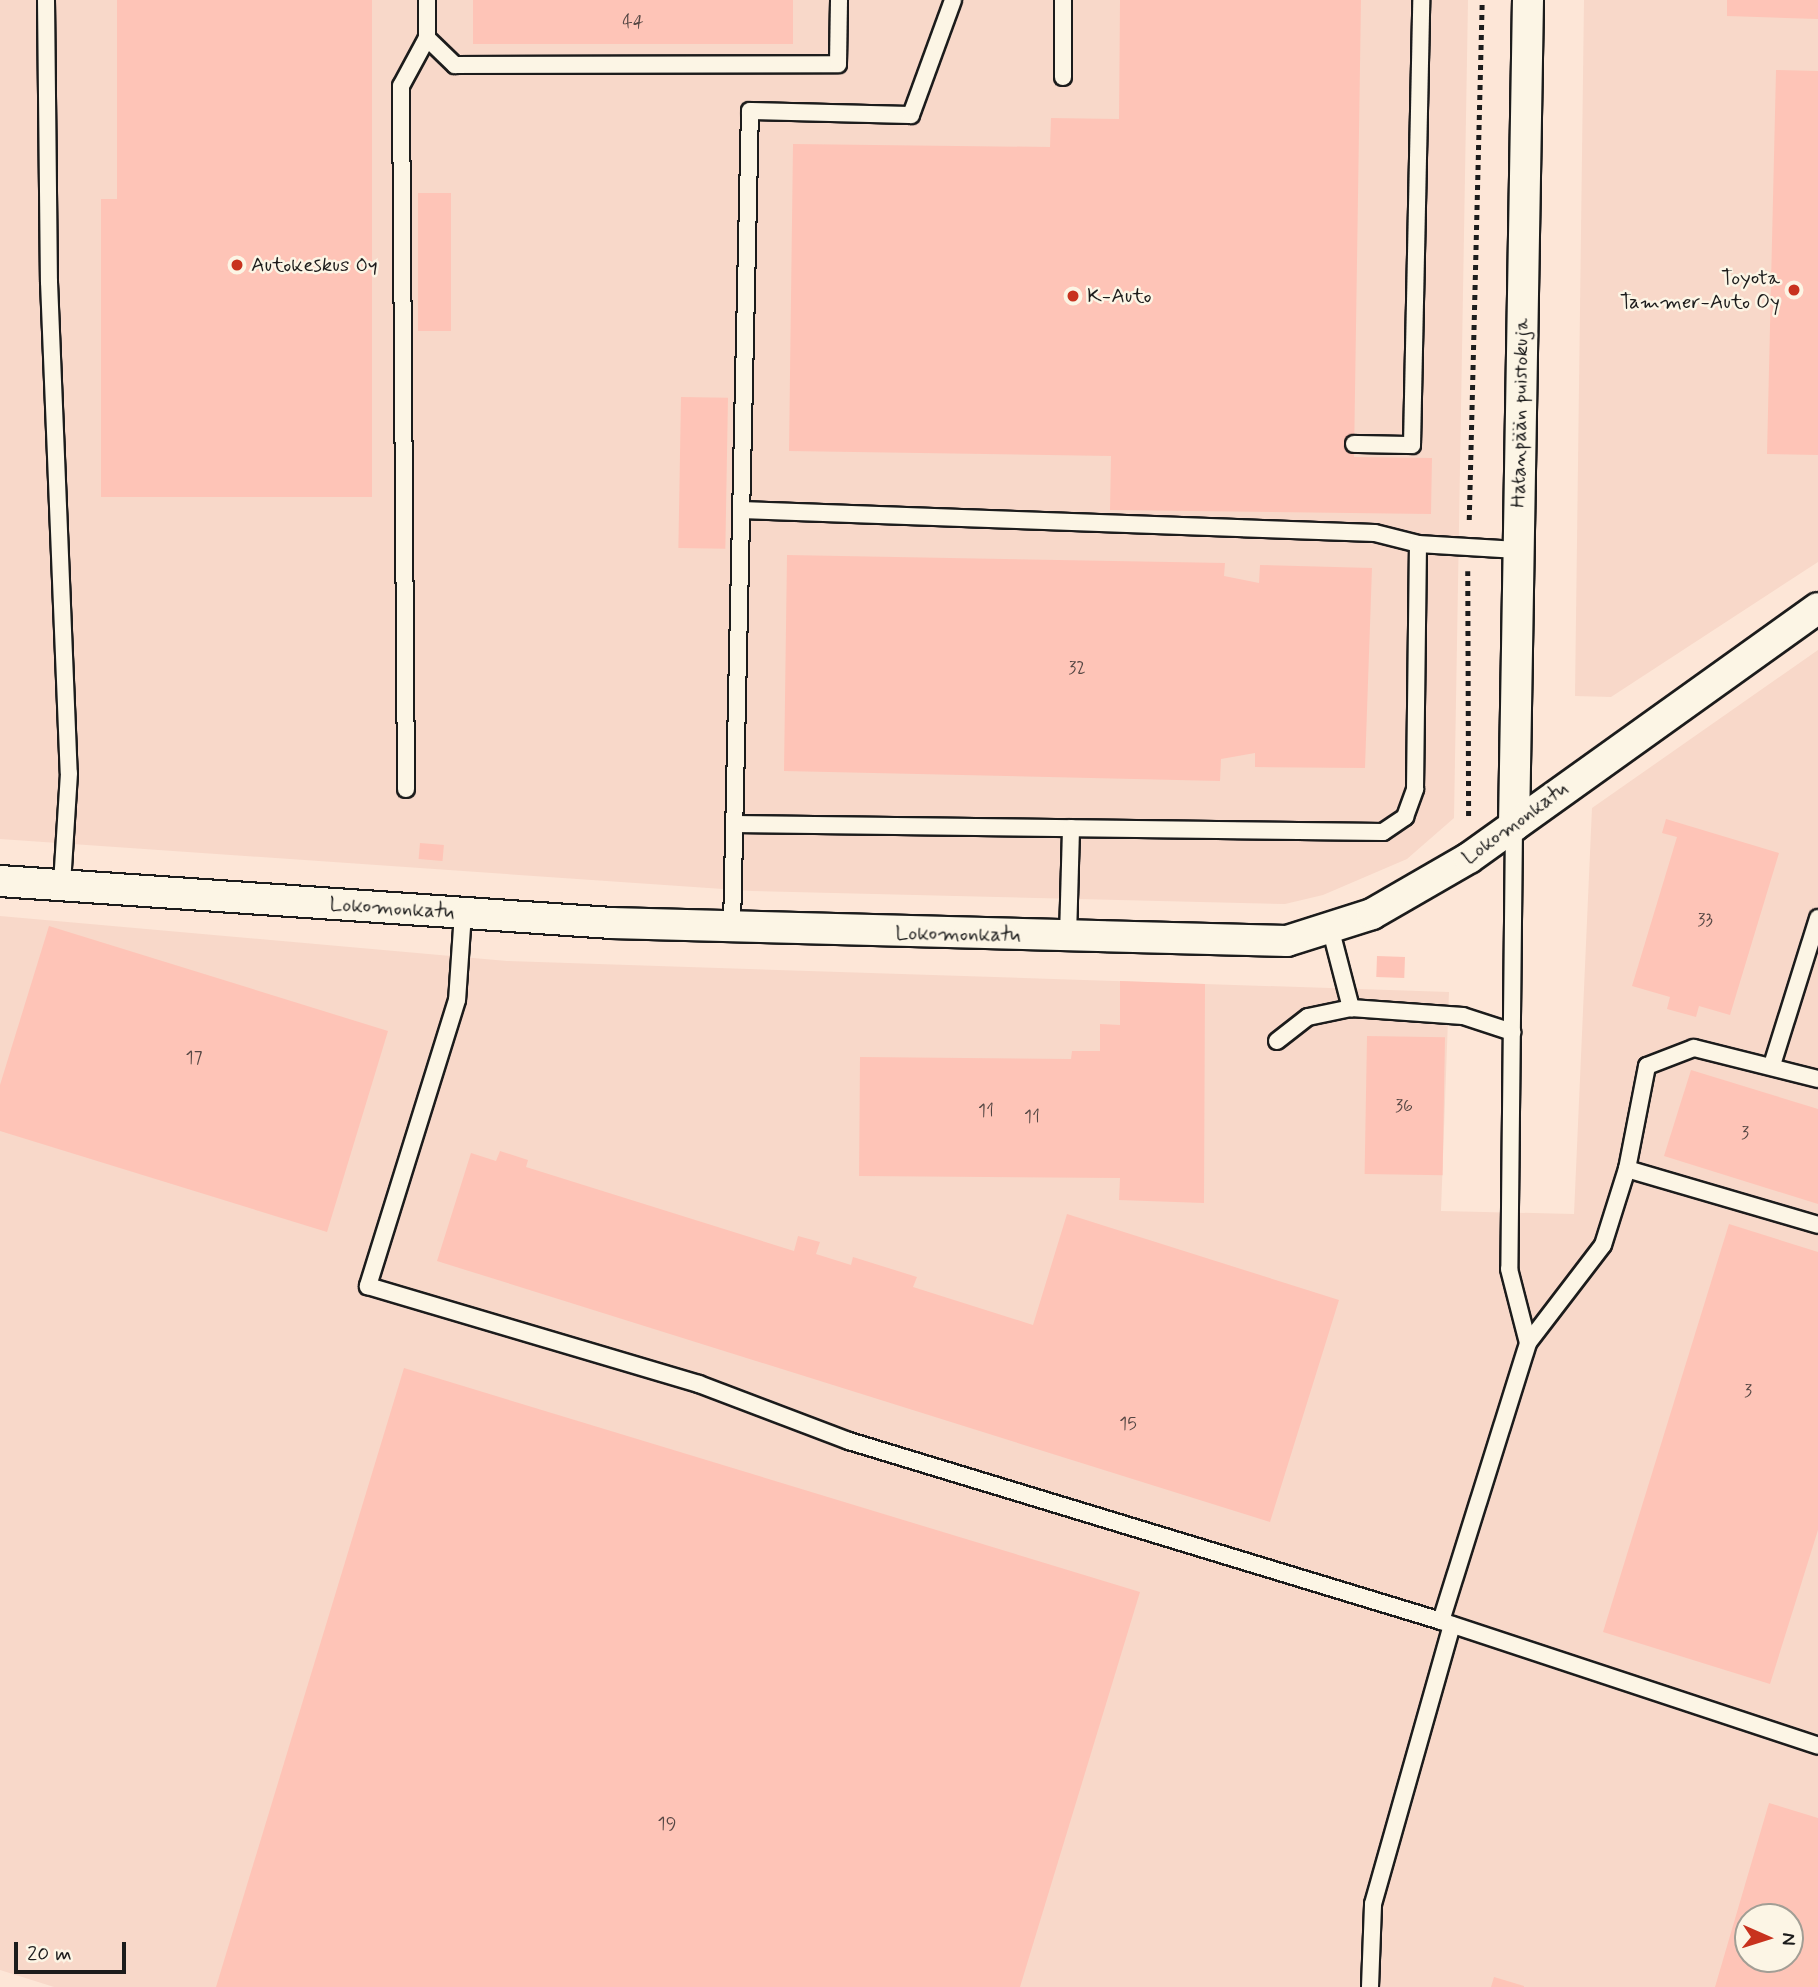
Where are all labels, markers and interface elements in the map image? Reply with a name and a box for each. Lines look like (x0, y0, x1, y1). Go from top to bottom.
house number: 44 (622, 11, 644, 33)
place label: Autokeskus Oy (251, 252, 379, 278)
marker: Autokeskus Oy (229, 257, 245, 273)
place label: Toyota Tammer-Auto Oy (1620, 265, 1780, 315)
marker: Toyota Tammer-Auto Oy (1786, 282, 1802, 298)
place label: K-Auto (1087, 283, 1152, 309)
marker: K-Auto (1065, 288, 1081, 304)
street label: Hatanpään puistokuja (1506, 318, 1534, 508)
house number: 32 (1068, 657, 1086, 679)
street label: Lokomonkatu (1457, 776, 1573, 870)
street label: Lokomonkatu (329, 891, 455, 925)
house number: 33 (1697, 909, 1713, 931)
street label: Lokomonkatu (895, 920, 1021, 948)
house number: 17 (185, 1047, 203, 1069)
house number: 36 (1395, 1095, 1413, 1117)
house number: 11 (978, 1100, 994, 1122)
house number: 11 (1024, 1106, 1040, 1128)
house number: 3 (1741, 1122, 1749, 1144)
house number: 3 (1744, 1380, 1752, 1402)
house number: 15 (1119, 1413, 1137, 1435)
house number: 19 (658, 1813, 676, 1835)
north arrow (1734, 1903, 1804, 1973)
scale bar (18, 1927, 130, 1971)
text: N (1776, 1932, 1801, 1946)
text: 20 m (27, 1940, 72, 1968)

